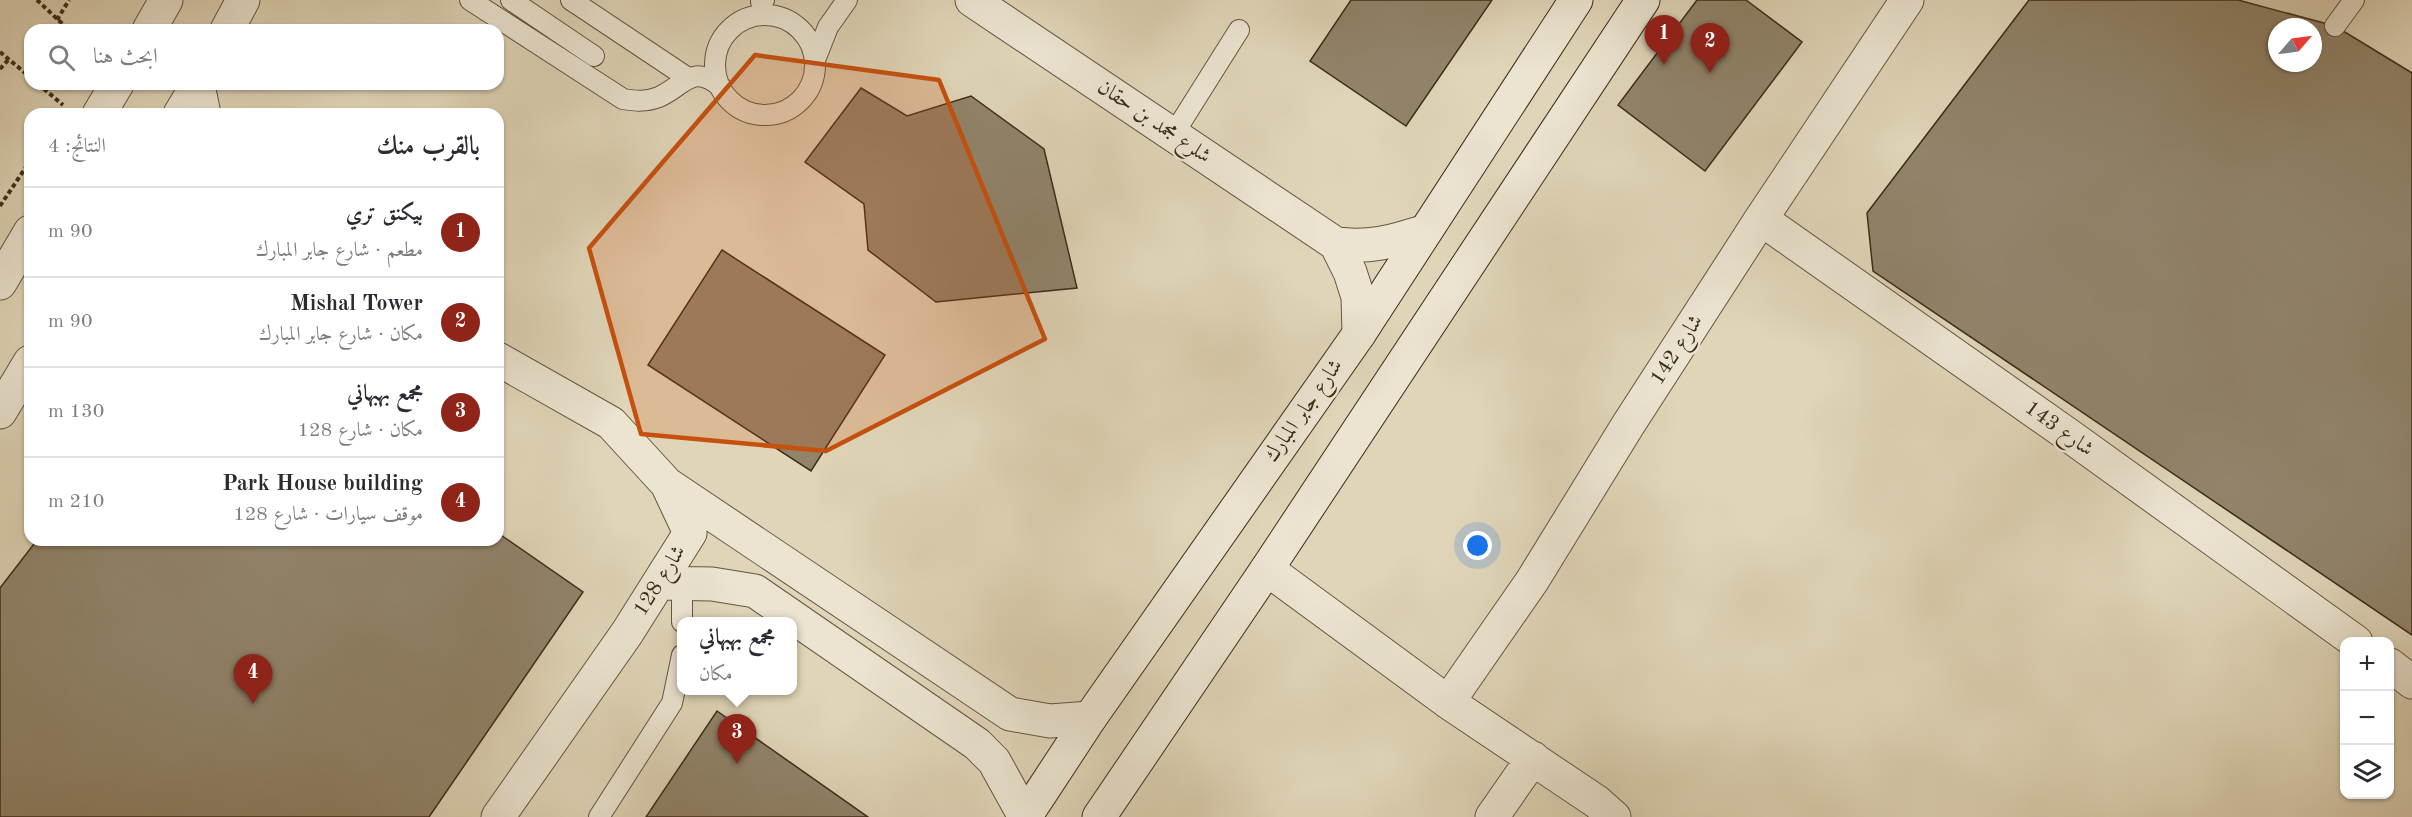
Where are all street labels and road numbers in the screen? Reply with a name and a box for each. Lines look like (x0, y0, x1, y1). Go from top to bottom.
street label: شلرع مجمد بن حقان (1090, 76, 1214, 172)
street label: شارع 142 (1647, 311, 1712, 392)
street label: شارع جابر المبارك (1260, 355, 1352, 470)
street label: شارع 143 (2017, 397, 2097, 466)
street label: شارع 128 (630, 542, 695, 623)

